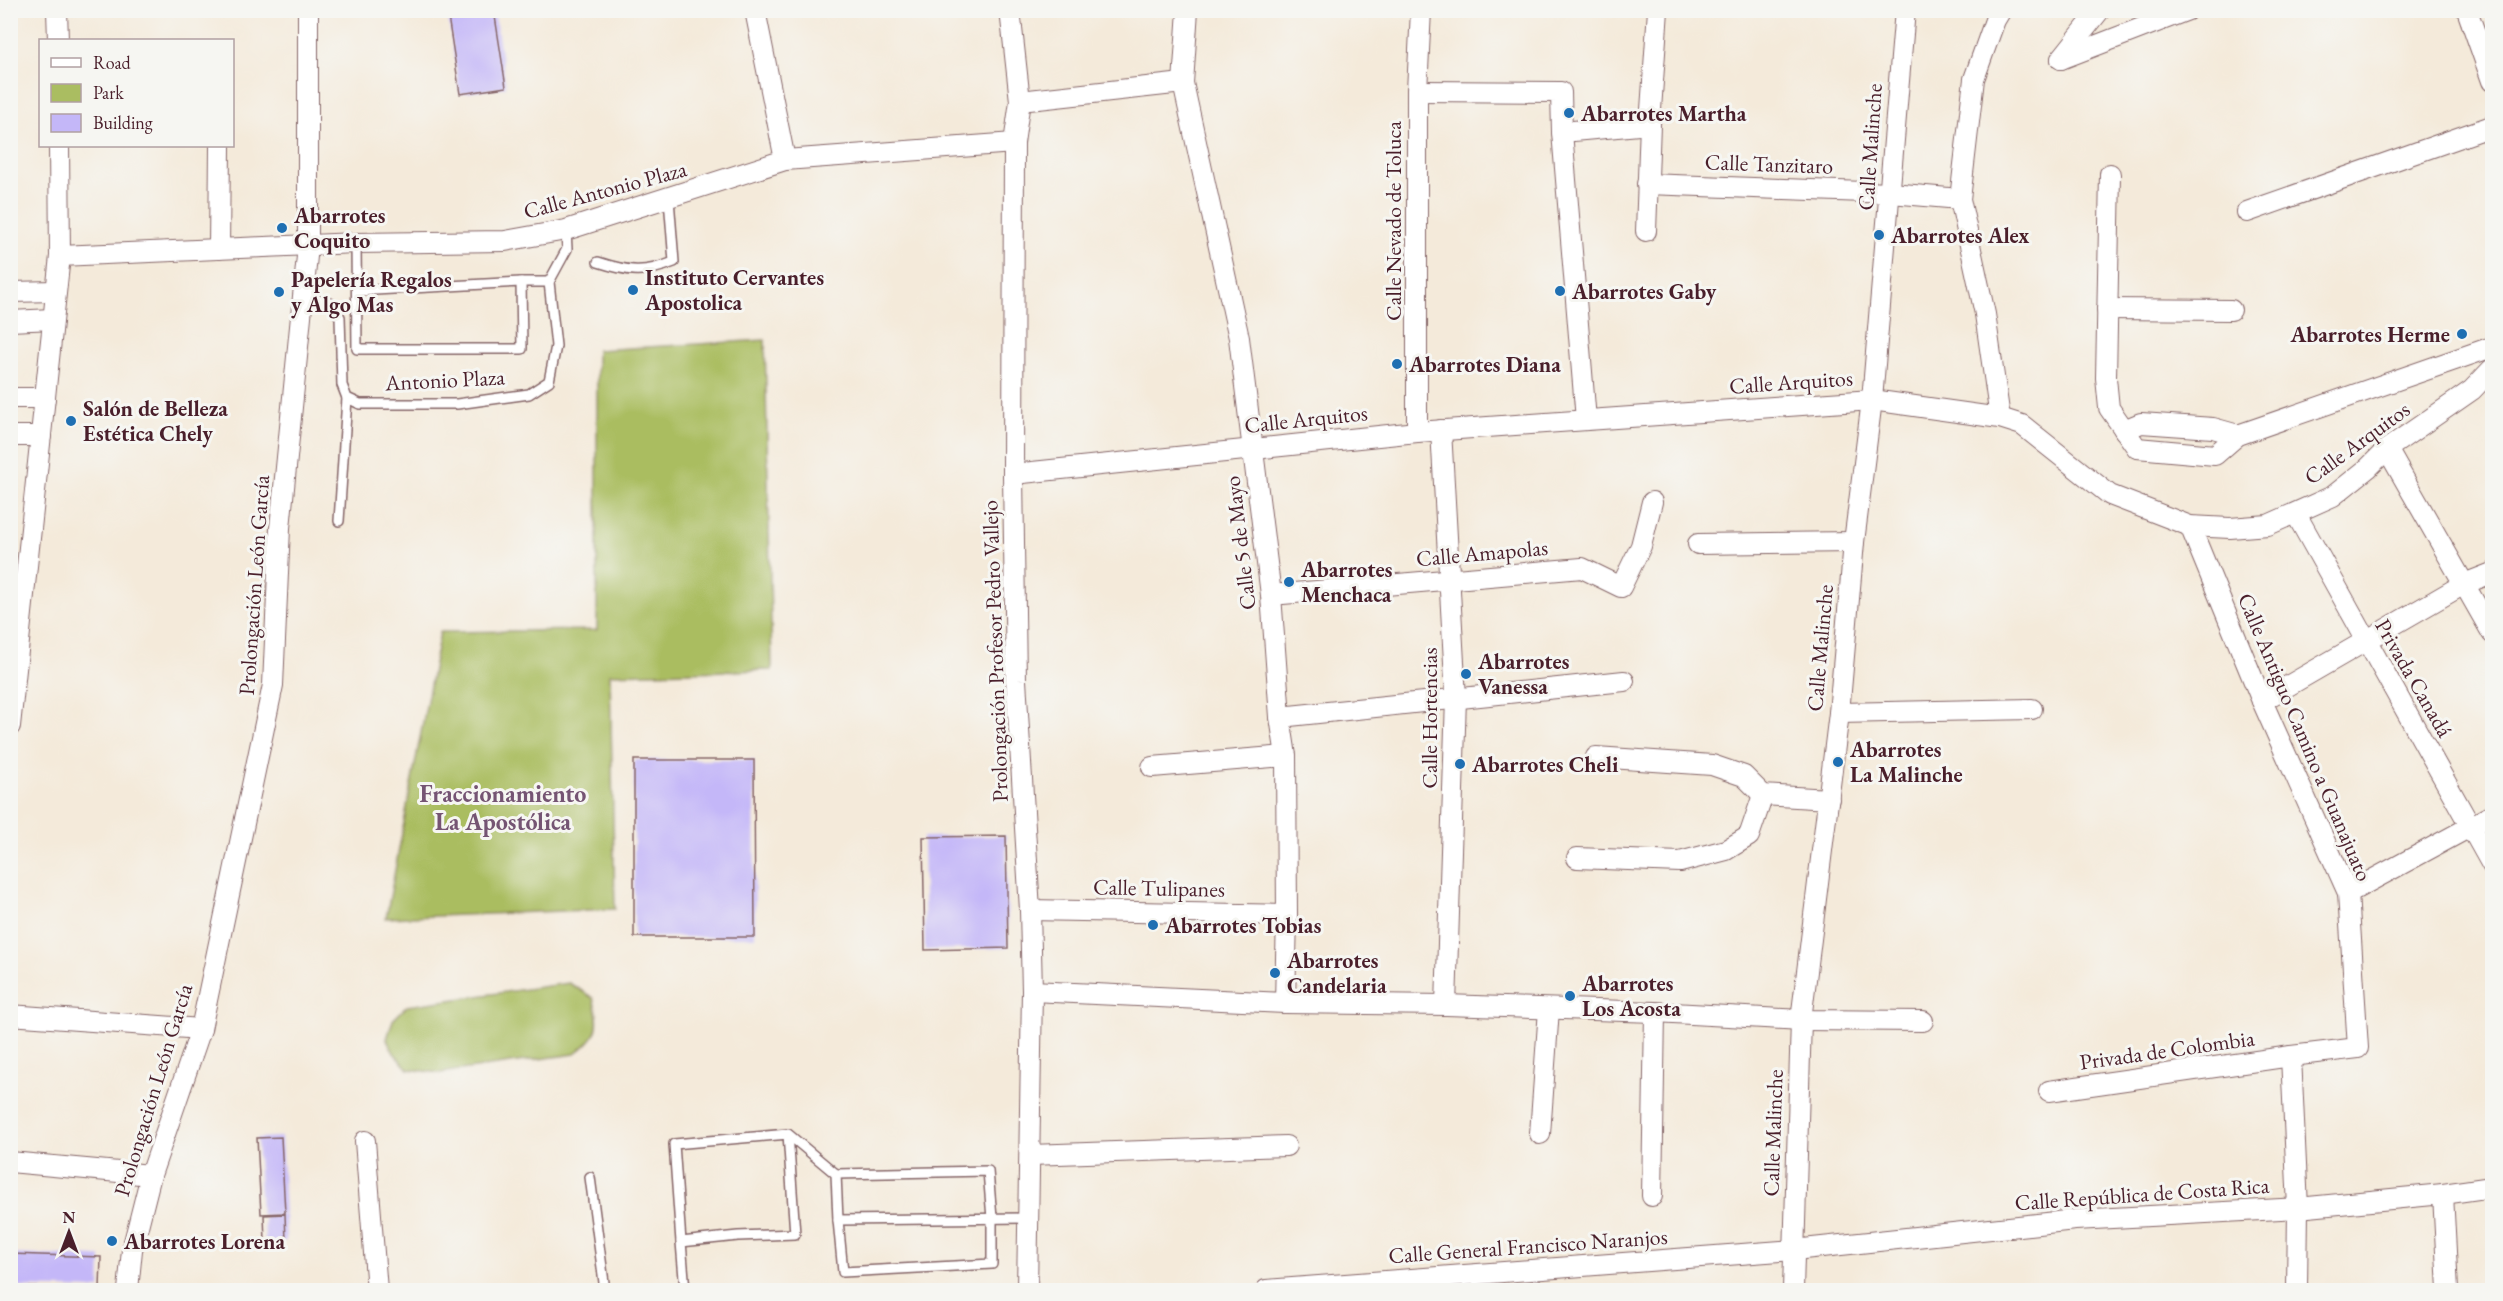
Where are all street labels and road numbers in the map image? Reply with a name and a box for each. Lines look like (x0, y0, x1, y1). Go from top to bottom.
street label: Calle Malinche (1851, 82, 1889, 211)
street label: Calle Nevado de Toluca (1379, 121, 1408, 321)
street label: Calle Tanzitaro (1704, 147, 1834, 181)
street label: Calle Antonio Plaza (520, 154, 690, 226)
street label: Antonio Plaza (383, 362, 506, 398)
street label: Calle Arquitos (1728, 363, 1854, 401)
street label: Calle Arquitos (2298, 395, 2416, 491)
street label: Calle Arquitos (1243, 398, 1369, 440)
street label: Prolongación León García (232, 474, 276, 696)
street label: Calle 5 de Mayo (1217, 474, 1263, 612)
street label: Prolongación Profesor Pedro Vallejo (975, 499, 1015, 802)
street label: Calle Amapolas (1415, 533, 1549, 573)
street label: Calle Malinche (1800, 583, 1840, 713)
street label: Calle Antiguo Camino a Guanajuato (2231, 589, 2379, 886)
street label: Privada Canadá (2368, 614, 2460, 743)
street label: Calle Hortencias (1415, 647, 1444, 789)
street label: Calle Tulipanes (1093, 872, 1225, 904)
street label: Prolongación León García (107, 980, 199, 1200)
street label: Privada de Colombia (2078, 1023, 2257, 1077)
street label: Calle Malinche (1756, 1068, 1790, 1197)
street label: Calle República de Costa Rica (2014, 1171, 2270, 1217)
street label: Calle General Francisco Naranjos (1387, 1222, 1669, 1270)

